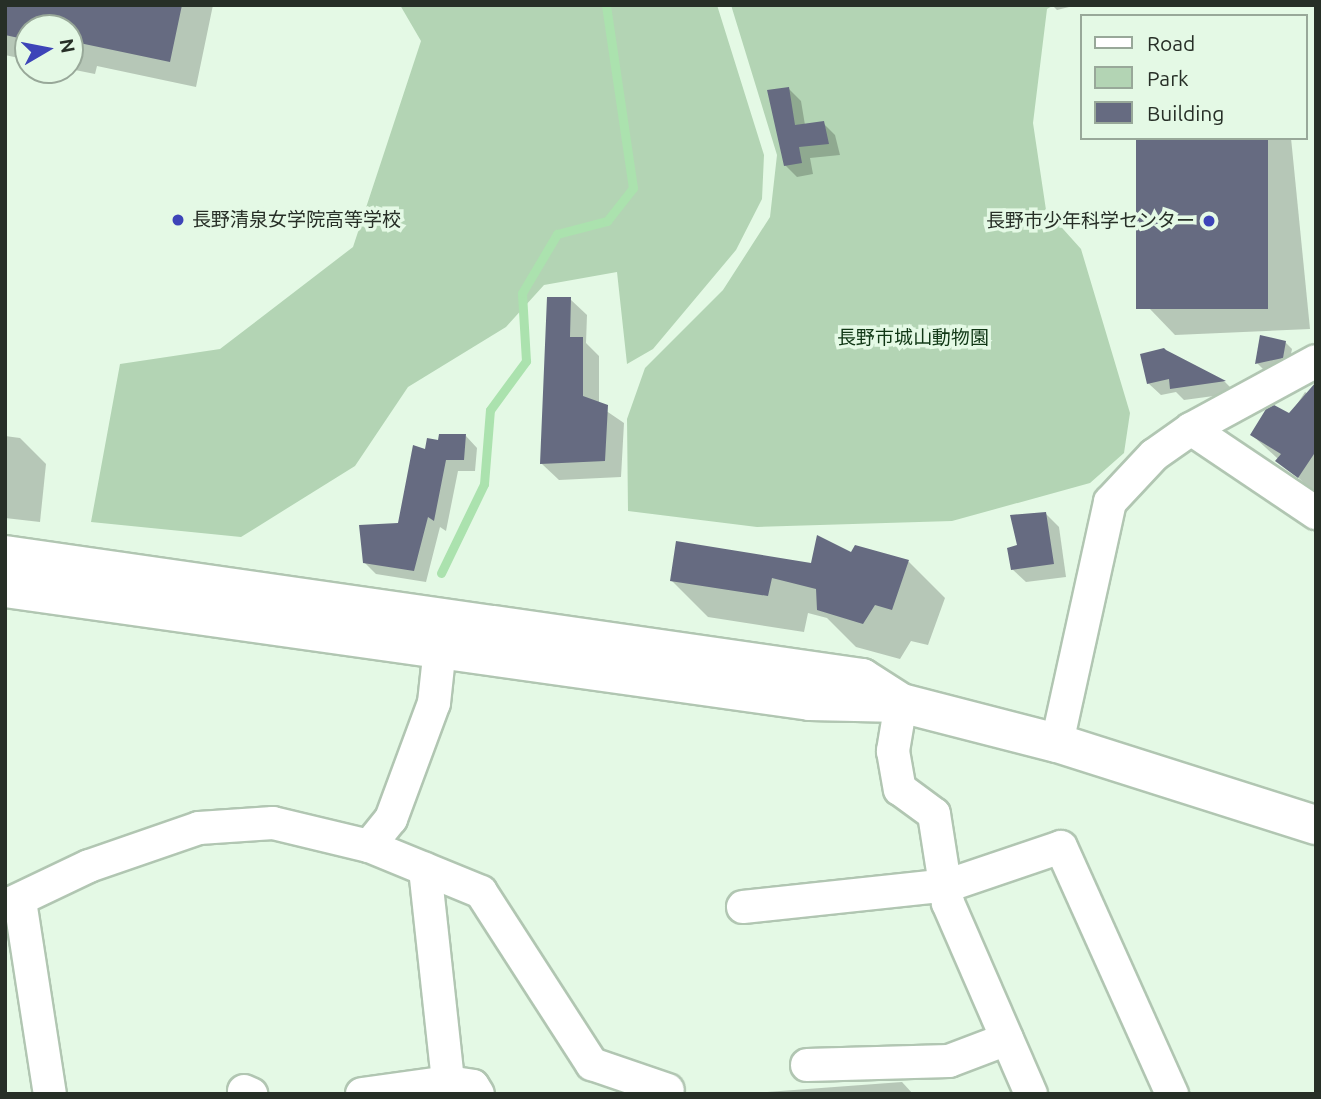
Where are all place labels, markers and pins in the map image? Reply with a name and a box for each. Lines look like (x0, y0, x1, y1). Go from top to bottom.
place label: 長野清泉女学院高等学校 (192, 209, 401, 231)
place label: 長野市少年科学センター (986, 210, 1195, 232)
marker: 長野清泉女学院高等学校 (170, 212, 186, 228)
marker: 長野市少年科学センター (1201, 213, 1217, 229)

